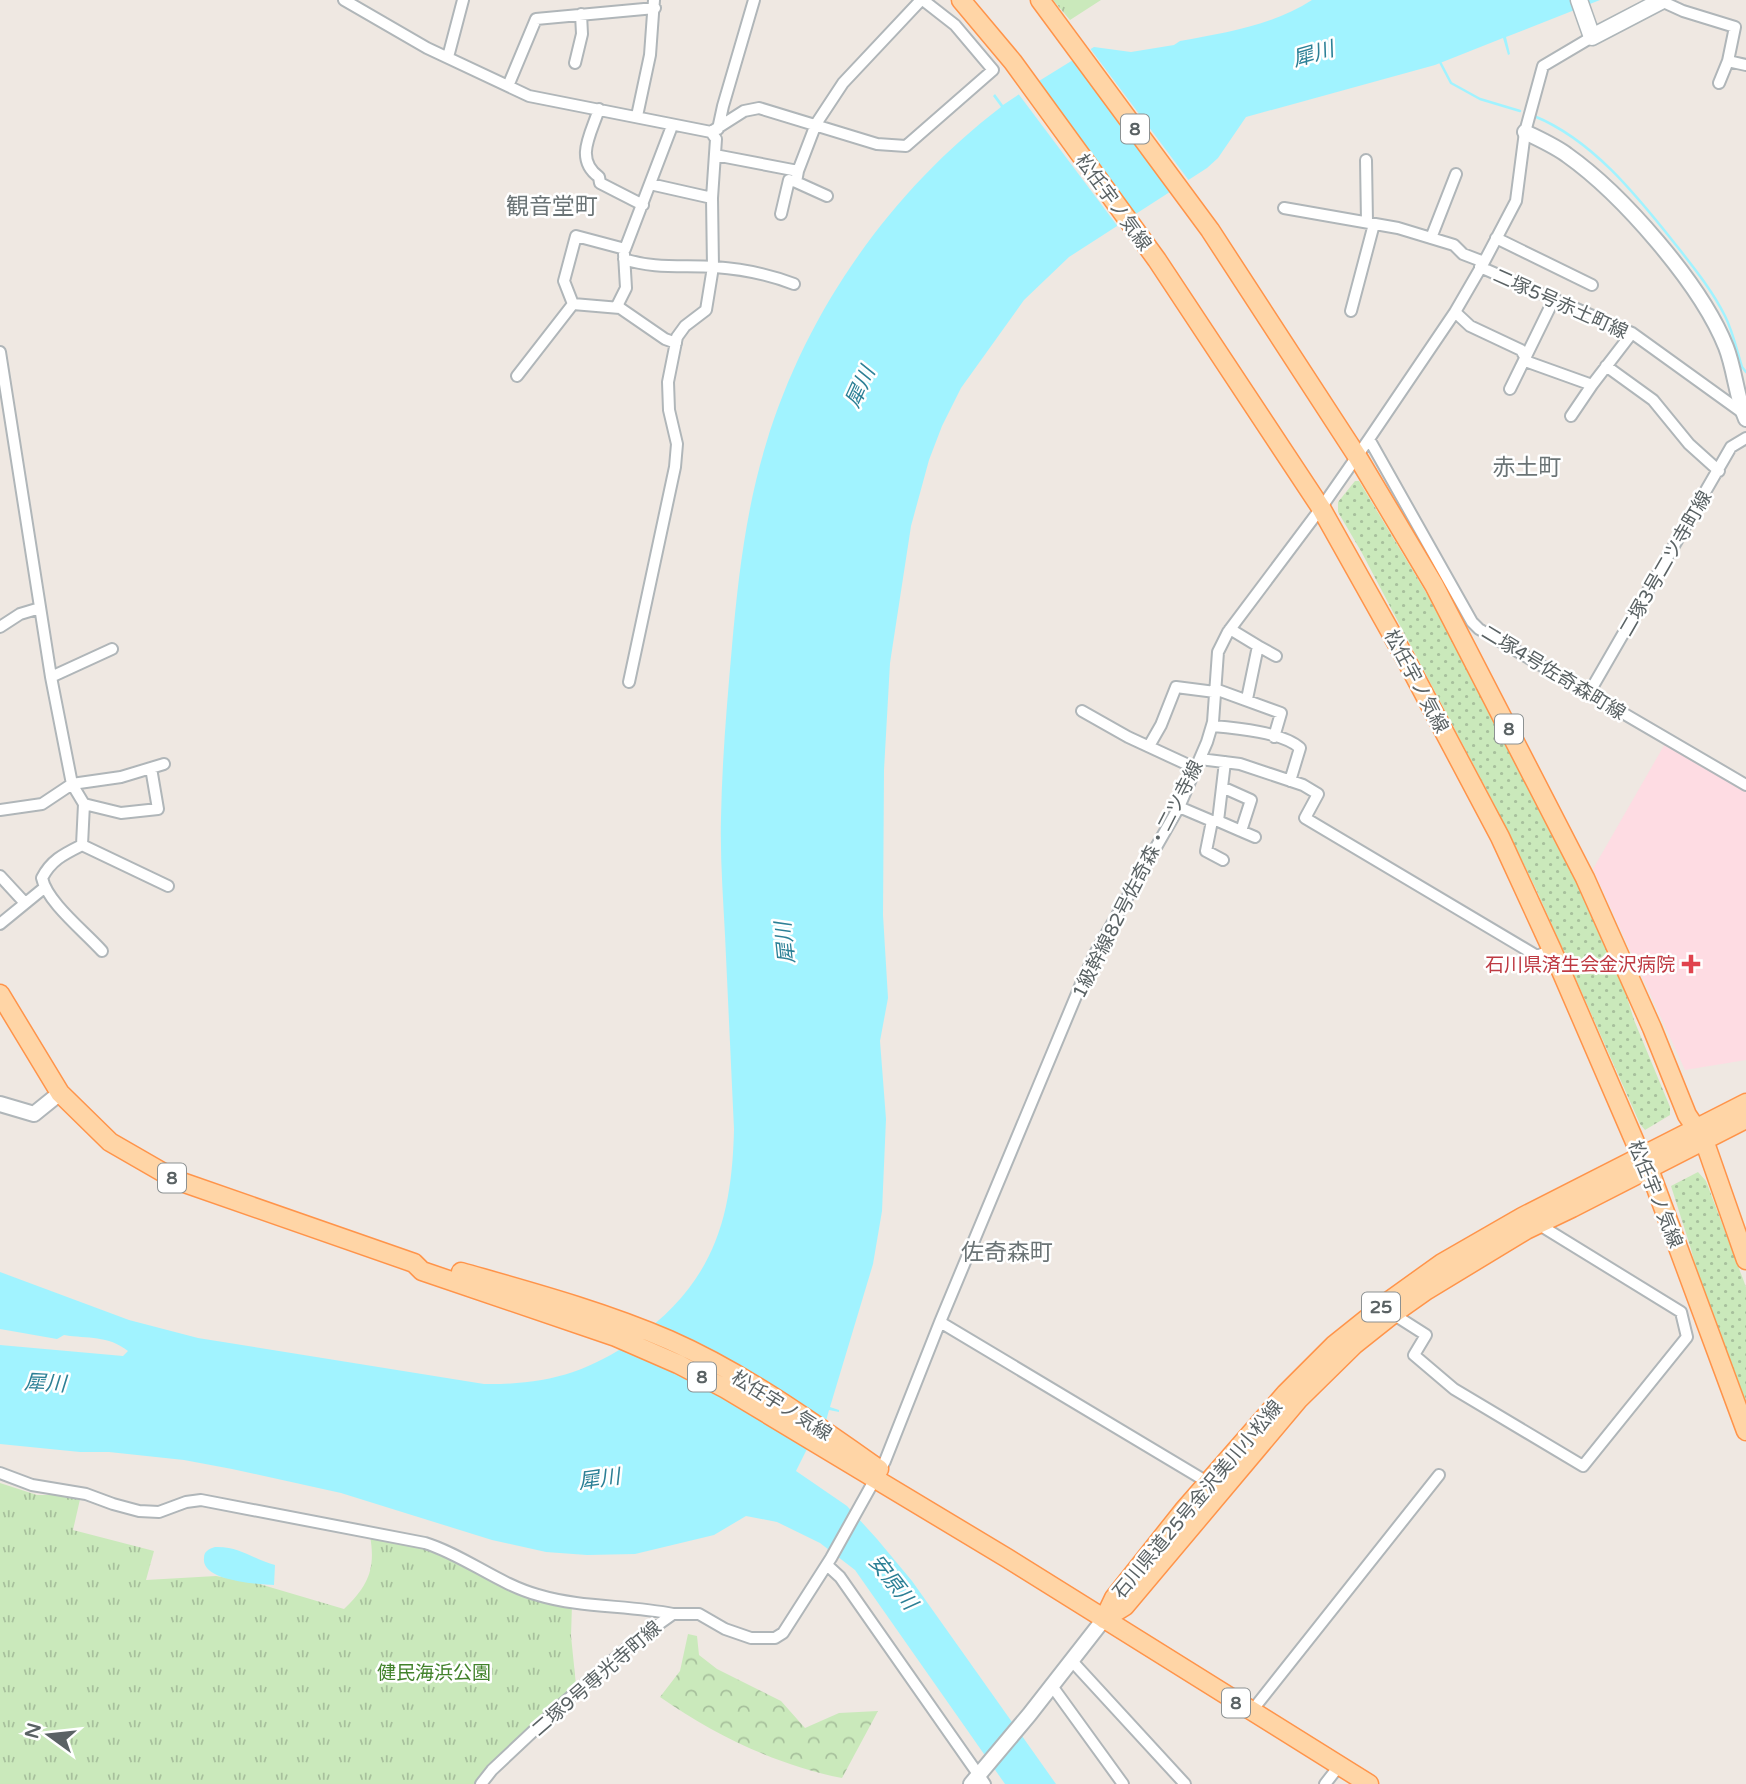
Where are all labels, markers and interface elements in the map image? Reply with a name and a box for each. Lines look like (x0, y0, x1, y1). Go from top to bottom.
water label: 犀川 (1290, 36, 1339, 72)
road number: 8 (1121, 114, 1149, 144)
street label: 松任宇ノ気線 (1071, 150, 1156, 255)
district label: 観音堂町 (506, 193, 598, 221)
street label: 二塚5号赤土町線 (1490, 264, 1631, 343)
water label: 犀川 (840, 361, 882, 412)
district label: 赤土町 (1493, 454, 1562, 482)
street label: 二塚3号二ツ寺町線 (1615, 487, 1716, 640)
street label: 二塚4号佐奇森町線 (1478, 621, 1629, 725)
street label: 松任宇ノ気線 (1380, 626, 1453, 737)
road number: 8 (1495, 714, 1523, 744)
street label: 1級幹線82号佐奇森・二ツ寺線 (1068, 757, 1208, 1002)
water label: 犀川 (771, 919, 800, 965)
place label: 石川県済生会金沢病院 (1485, 954, 1675, 976)
marker: 石川県済生会金沢病院 (1681, 954, 1701, 974)
street label: 松任宇ノ気線 (1624, 1137, 1687, 1251)
road number: 8 (158, 1163, 186, 1192)
district label: 佐奇森町 (961, 1239, 1053, 1267)
road number: 25 (1362, 1292, 1400, 1322)
road number: 8 (688, 1362, 716, 1392)
street label: 松任宇ノ気線 (727, 1366, 836, 1445)
water label: 犀川 (23, 1370, 69, 1397)
street label: 石川県道25号金沢美川小松線 (1108, 1396, 1287, 1603)
water label: 犀川 (577, 1464, 624, 1495)
water label: 安原川 (863, 1550, 923, 1616)
street label: 二塚9号専光寺町線 (528, 1617, 666, 1741)
park label: 健民海浜公園 (377, 1662, 491, 1684)
road number: 8 (1222, 1688, 1250, 1718)
north arrow (14, 1700, 84, 1770)
text: N (21, 1721, 46, 1741)

